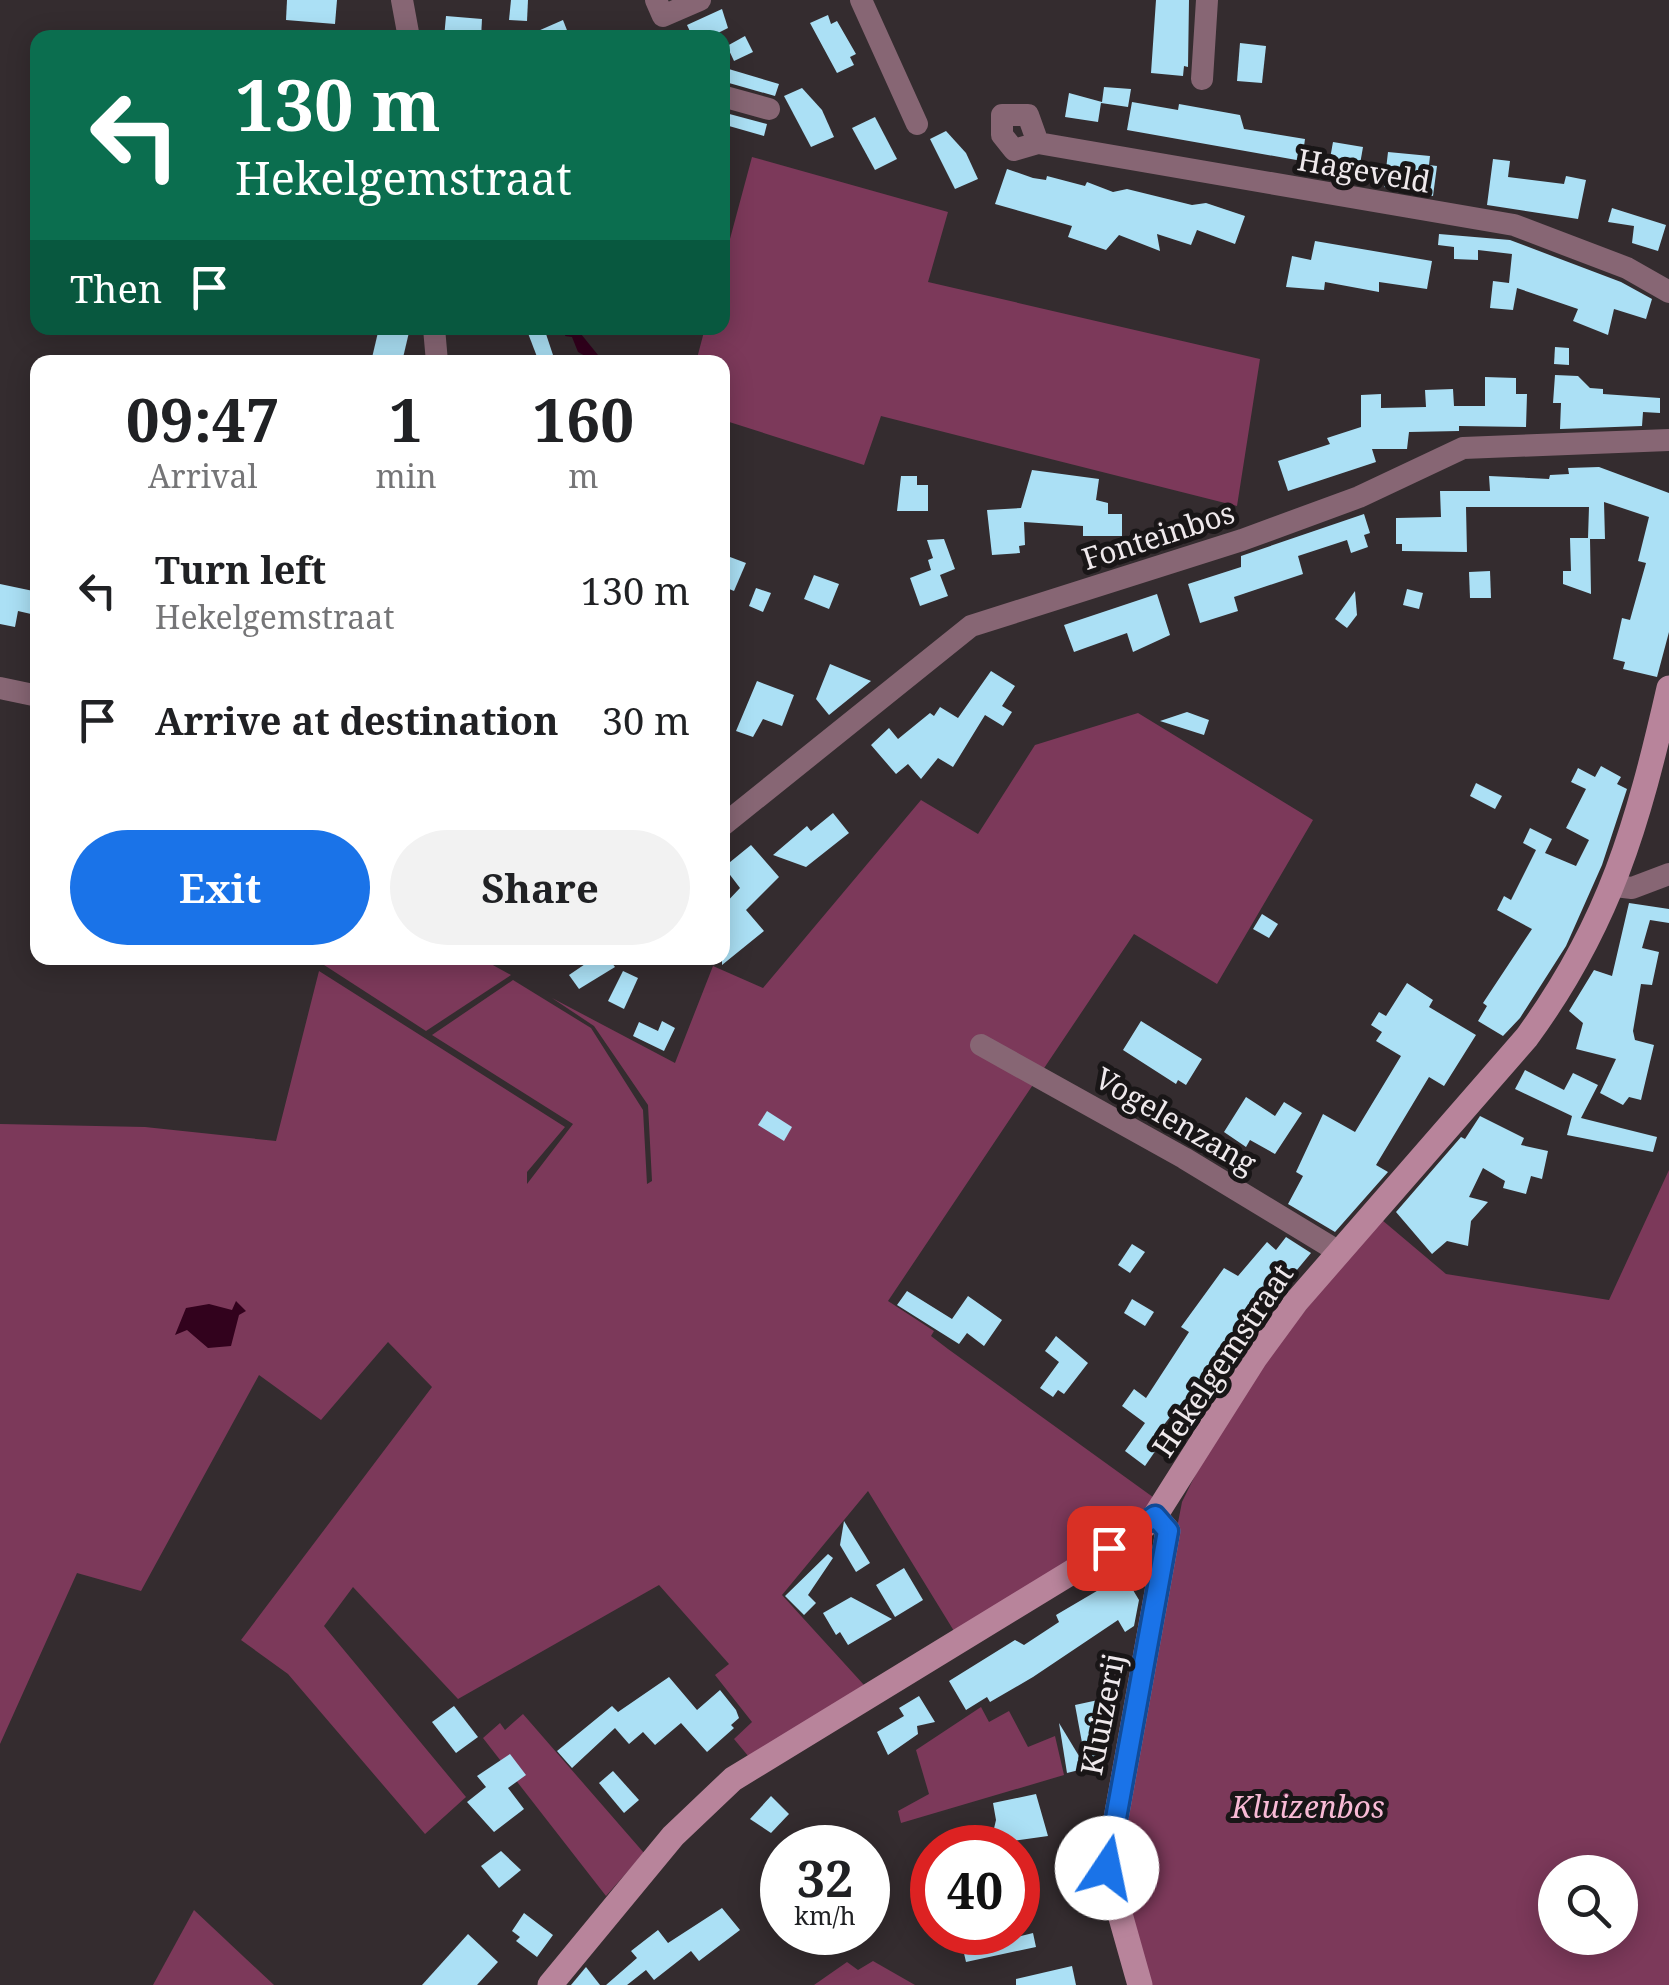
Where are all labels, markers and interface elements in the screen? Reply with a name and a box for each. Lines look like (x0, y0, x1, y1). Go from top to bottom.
text: 130 m (235, 56, 441, 152)
icon: left (70, 70, 200, 200)
street label: Hageveld (1294, 138, 1434, 202)
text: Hekelgemstraat (235, 147, 572, 208)
icon: arrive (182, 260, 237, 315)
text: Then (70, 262, 162, 314)
text: 09:47 (126, 378, 280, 460)
text: 1 (389, 378, 423, 460)
text: 160 (532, 378, 634, 460)
text: Arrival (148, 454, 257, 497)
text: min (376, 454, 437, 497)
text: m (568, 454, 598, 497)
street label: Fonteinbos (1077, 491, 1239, 579)
text: Turn left (155, 543, 326, 595)
icon: left (70, 563, 125, 618)
text: 130 m (580, 564, 690, 616)
text: Hekelgemstraat (155, 595, 395, 638)
icon: arrive (70, 693, 125, 748)
text: Arrive at destination (155, 694, 559, 746)
text: 30 m (602, 694, 690, 746)
button: Exit (70, 830, 370, 945)
button: Share (390, 830, 690, 945)
street label: Vogelenzang (1088, 1057, 1264, 1183)
street label: Hekelgemstraat (1142, 1255, 1302, 1465)
pin (1067, 1506, 1152, 1591)
icon: arrive (1082, 1521, 1137, 1576)
street label: Kluizerij (1070, 1650, 1134, 1778)
park label: Kluizenbos (1230, 1786, 1385, 1827)
position arrow (1055, 1816, 1159, 1920)
speed limit sign: 40 (910, 1825, 1040, 1955)
text: 32 (797, 1844, 853, 1912)
map controls (1538, 1855, 1638, 1955)
button: search (1538, 1855, 1638, 1955)
text: km/h (794, 1898, 856, 1932)

